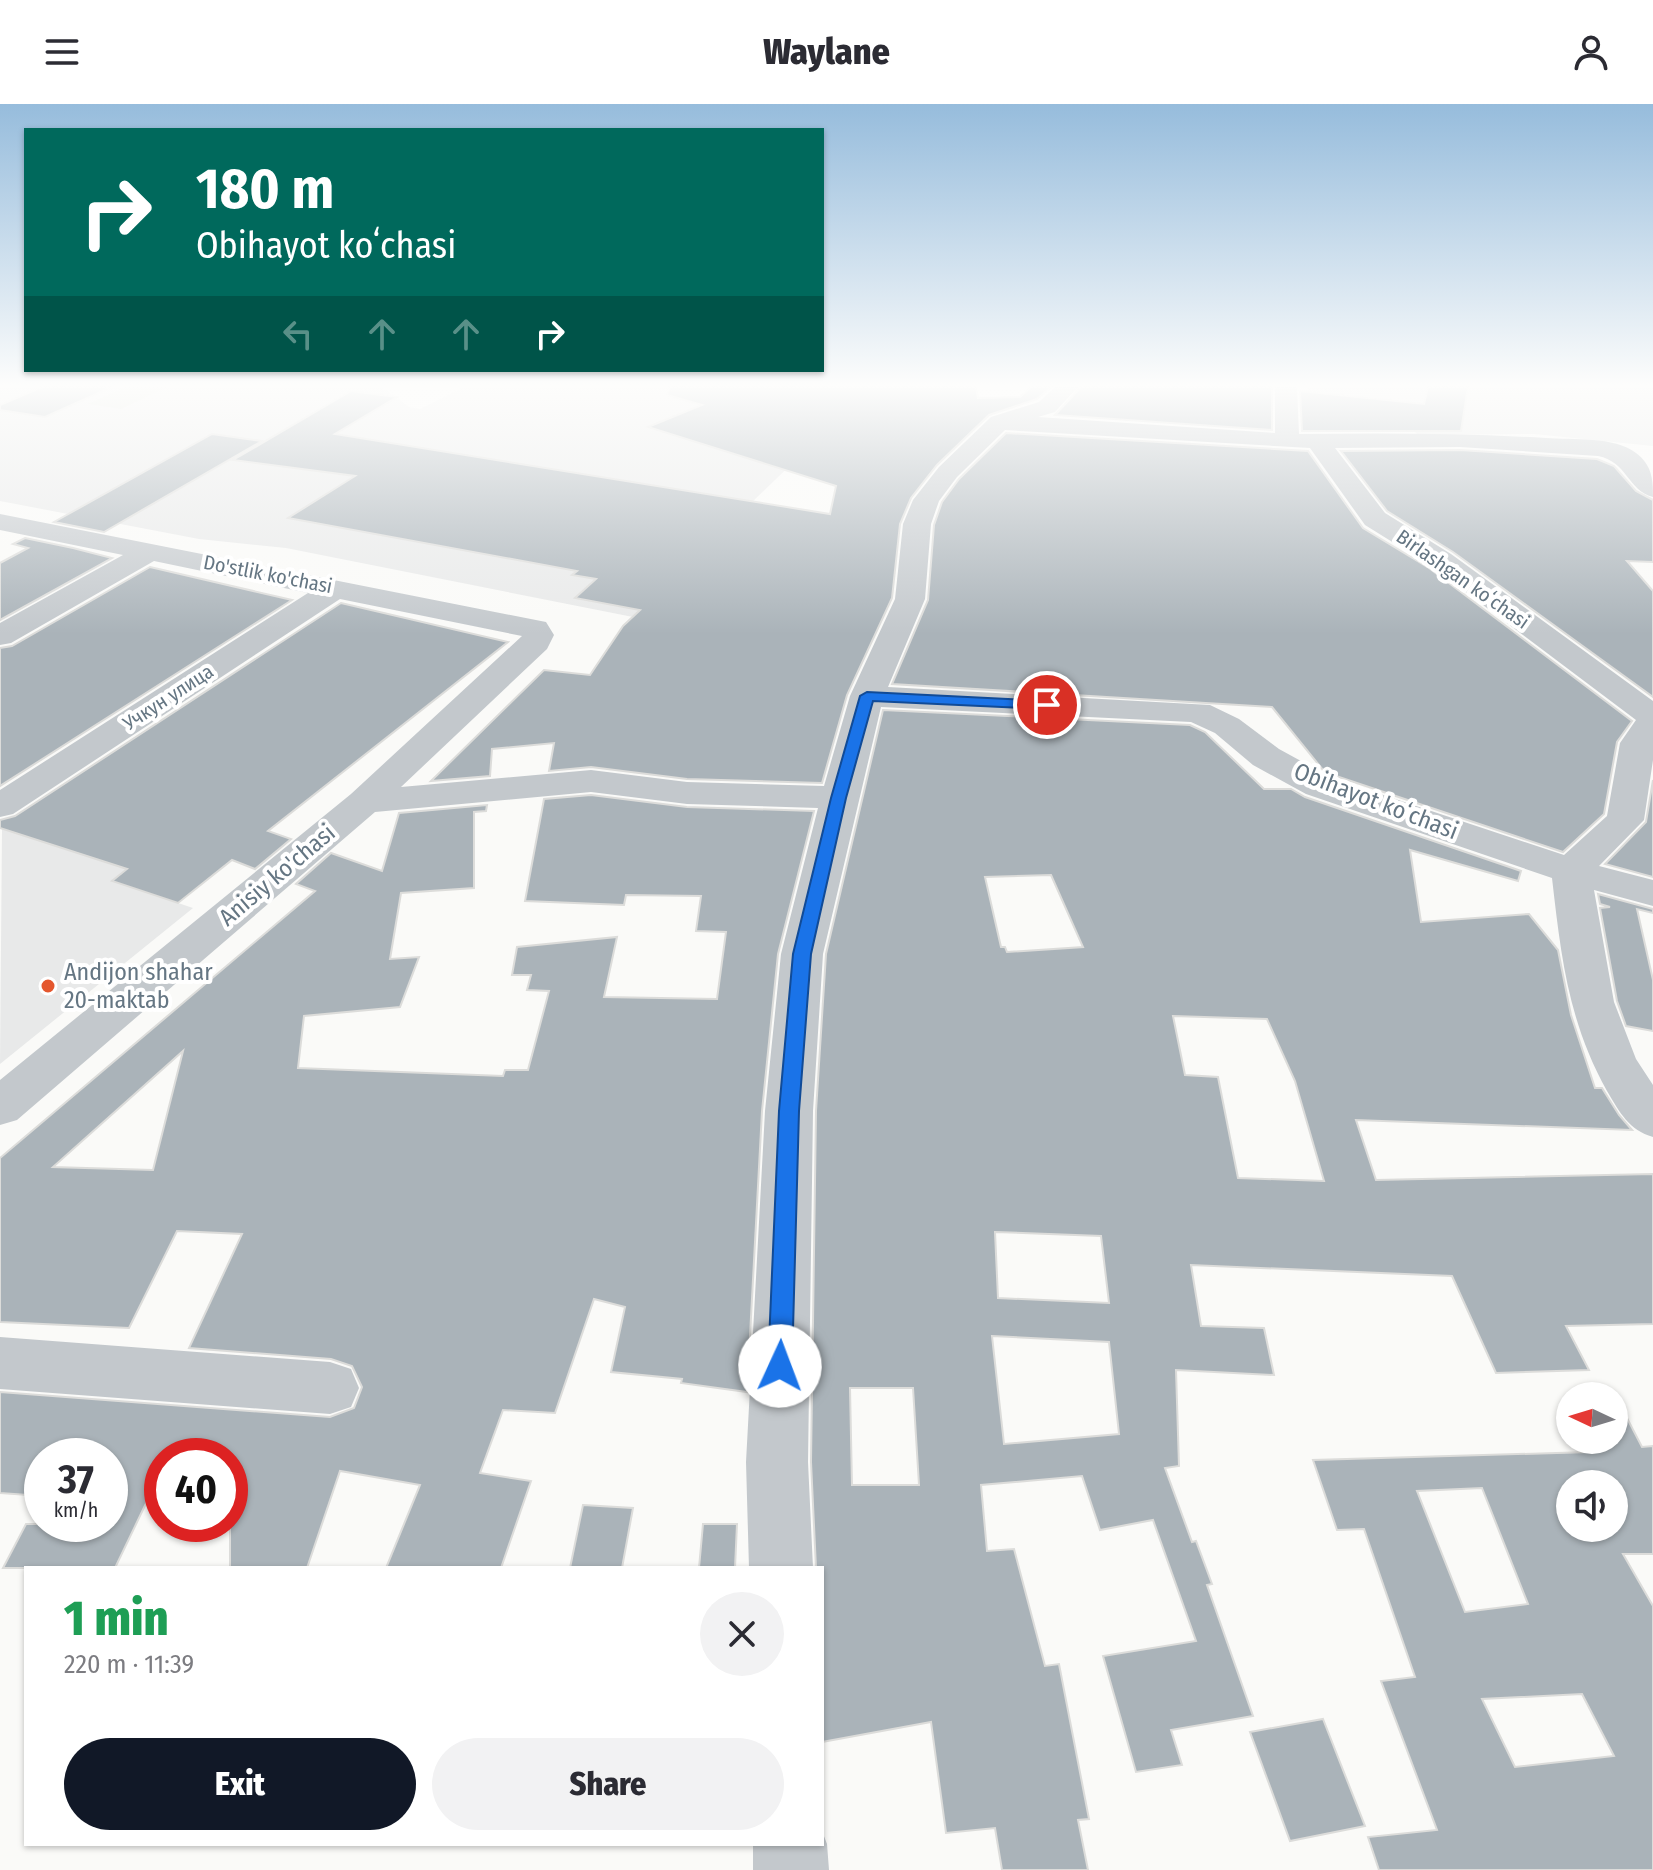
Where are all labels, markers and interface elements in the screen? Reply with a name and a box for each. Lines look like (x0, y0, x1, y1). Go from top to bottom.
icon: menu (40, 30, 84, 74)
text: Waylane (763, 30, 890, 74)
icon: person (1569, 30, 1613, 74)
text: 180 m (196, 156, 334, 223)
icon: right (64, 160, 168, 264)
text: Obihayot koʻchasi (196, 224, 456, 268)
icon: left (276, 312, 320, 356)
icon: ahead (360, 312, 404, 356)
icon: ahead (444, 312, 488, 356)
icon: right (528, 312, 572, 356)
street label: Birlashgan koʻchasi (1392, 524, 1534, 634)
street label: Do'stlik ko'chasi (202, 550, 334, 598)
street label: Учкун улица (117, 659, 218, 736)
pin (1013, 671, 1081, 739)
icon: arrive (1025, 683, 1069, 727)
street label: Obihayot koʻchasi (1290, 757, 1462, 845)
street label: Anisiy ko'chasi (213, 818, 341, 932)
place label: Andijon shahar 20-maktab (64, 958, 213, 1014)
marker: Andijon shahar 20-maktab (39, 977, 57, 995)
position arrow (738, 1324, 822, 1408)
north arrow (1556, 1382, 1628, 1454)
map controls (1556, 1382, 1628, 1542)
speed limit sign: 40 (144, 1438, 248, 1542)
text: 37 (58, 1456, 94, 1504)
button: sound (1556, 1470, 1628, 1542)
text: km/h (54, 1498, 98, 1522)
text: 1 min (64, 1590, 168, 1648)
button: close (700, 1592, 784, 1676)
text: 220 m · 11:39 (64, 1649, 194, 1680)
button: Exit (64, 1738, 416, 1830)
button: Share (432, 1738, 784, 1830)

